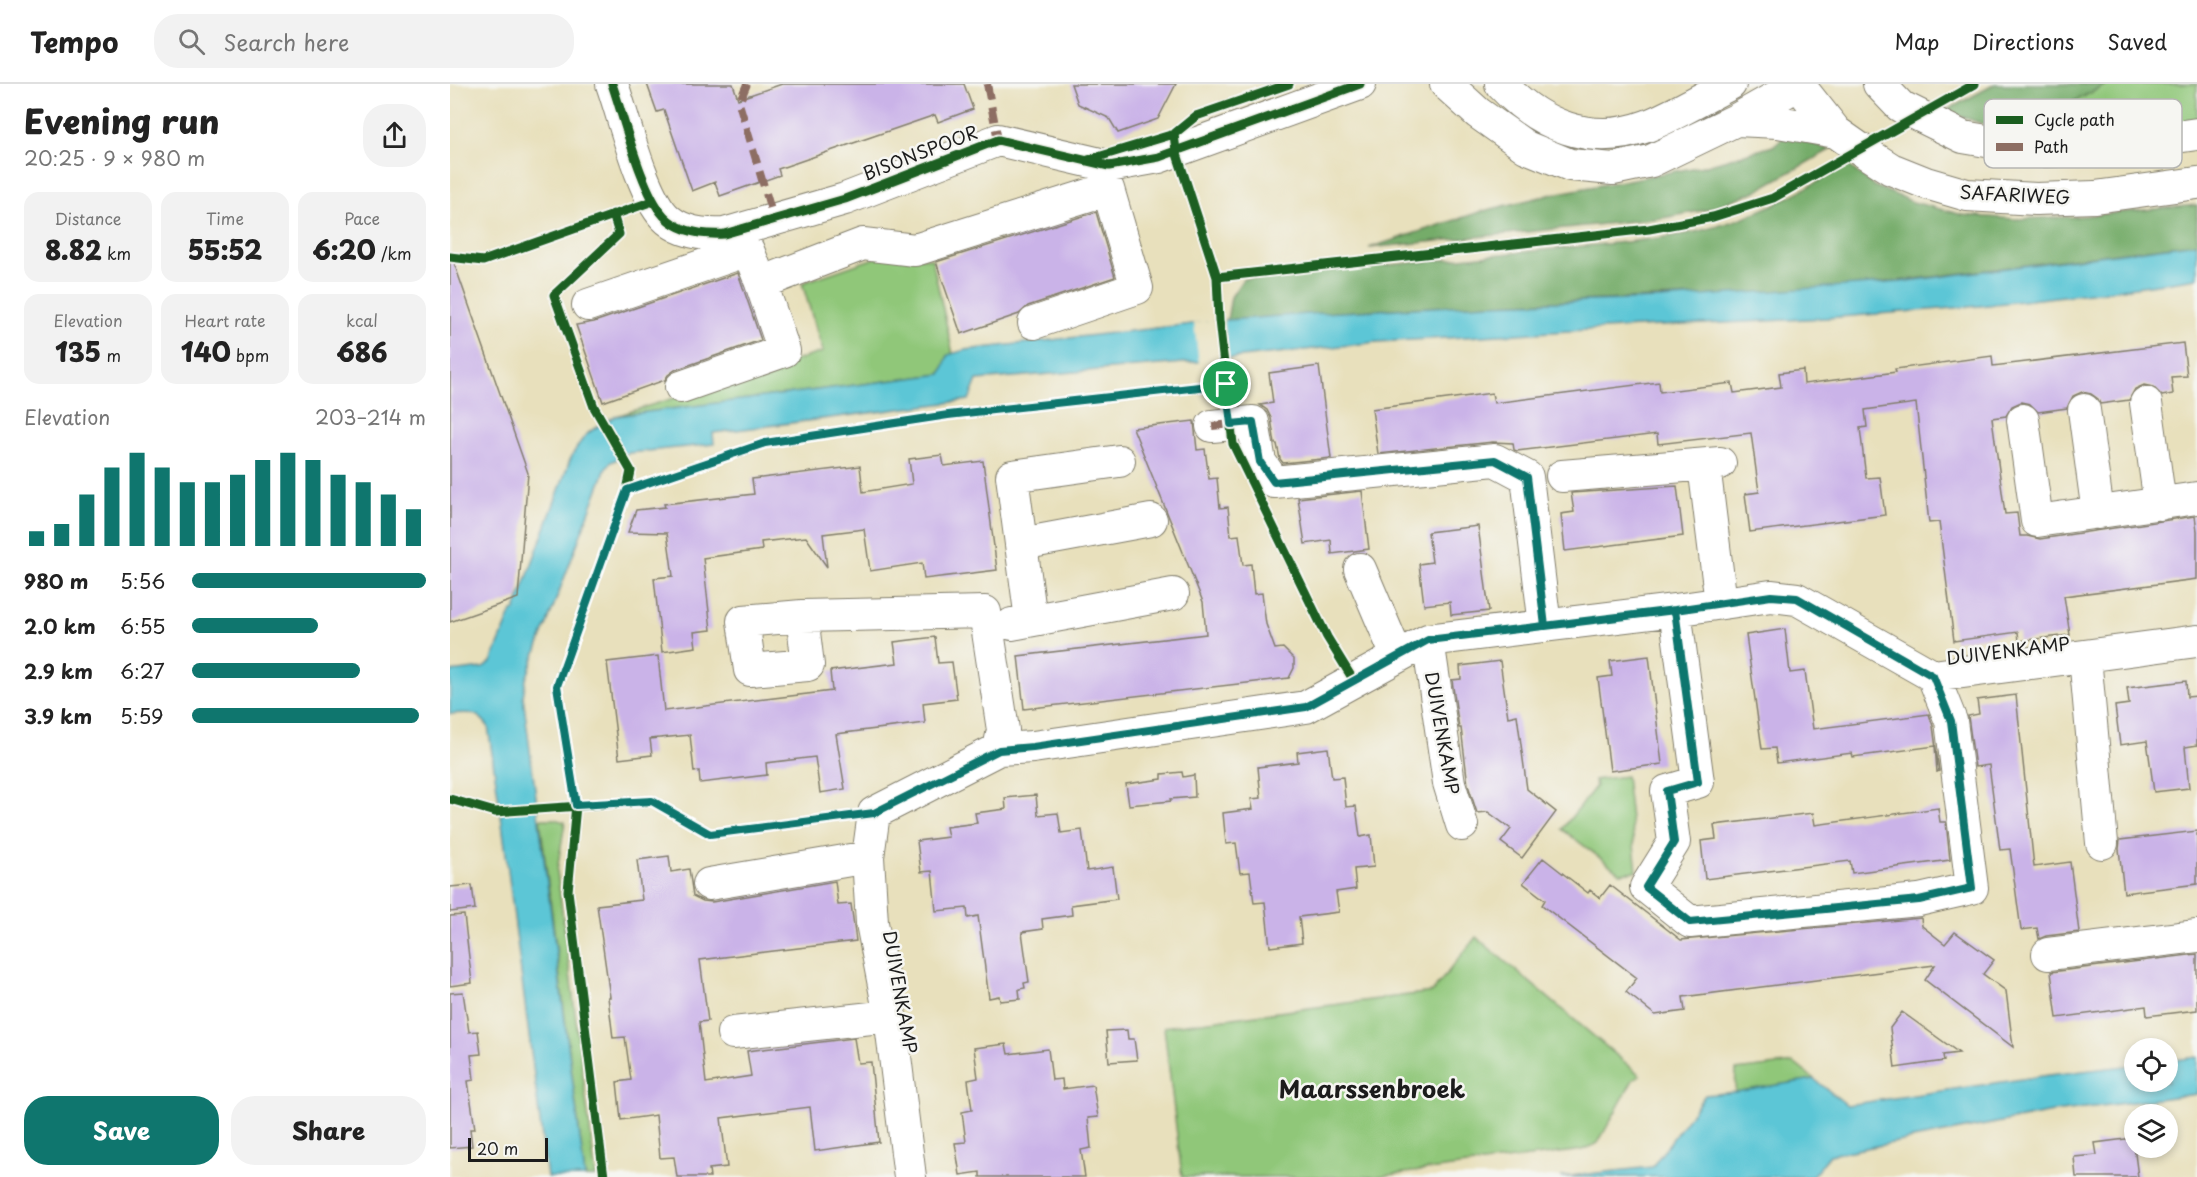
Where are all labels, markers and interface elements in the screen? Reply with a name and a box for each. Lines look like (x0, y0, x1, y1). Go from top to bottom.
search box (154, 14, 574, 68)
text: Tempo (30, 20, 118, 63)
icon: search (175, 25, 208, 58)
text: Search here (223, 25, 349, 58)
text: Map (1894, 25, 1939, 57)
text: Directions (1972, 25, 2074, 57)
text: Saved (2107, 25, 2167, 57)
text: Evening run (24, 95, 219, 145)
legend (1984, 99, 2182, 168)
button: share (363, 104, 426, 167)
text: Cycle path (2034, 107, 2115, 131)
street label: BISONSPOOR (859, 118, 981, 186)
text: Path (2034, 134, 2069, 158)
text: 20:25 · 9 × 980 m (24, 143, 205, 173)
street label: SAFARIWEG (1959, 178, 2071, 210)
text: Distance (54, 206, 122, 230)
text: Time (206, 206, 244, 230)
text: Pace (344, 206, 380, 230)
text: 8.82 (45, 230, 102, 269)
text: 55:52 (188, 230, 262, 269)
text: 6:20 (312, 230, 376, 269)
text: km (102, 241, 131, 265)
text: /km (376, 241, 412, 265)
text: Elevation (53, 308, 123, 332)
text: Heart rate (185, 308, 265, 332)
text: kcal (346, 308, 378, 332)
text: 135 (55, 332, 101, 371)
text: 140 (181, 332, 231, 371)
text: 686 (336, 332, 388, 371)
text: m (101, 343, 121, 367)
text: bpm (231, 343, 269, 367)
pin (1200, 358, 1251, 409)
icon: arrive (1209, 367, 1242, 400)
text: Elevation (24, 402, 110, 432)
text: 203–214 m (315, 402, 426, 432)
text: 980 m (24, 566, 88, 596)
text: 5:56 (120, 566, 165, 596)
text: 2.0 km (24, 611, 96, 641)
text: 6:55 (120, 611, 165, 641)
street label: DUIVENKAMP (1945, 629, 2071, 671)
text: 2.9 km (24, 656, 93, 686)
text: 6:27 (120, 656, 165, 686)
street label: DUIVENKAMP (1419, 669, 1467, 797)
text: 3.9 km (24, 701, 92, 731)
text: 5:59 (120, 701, 164, 731)
street label: DUIVENKAMP (877, 928, 925, 1056)
map controls (2124, 1038, 2178, 1158)
button: locate (2124, 1038, 2178, 1092)
district label: Maarssenbroek (1279, 1070, 1465, 1106)
button: Save (24, 1096, 219, 1165)
button: Share (231, 1096, 426, 1165)
button: layers (2124, 1104, 2178, 1158)
scale bar (468, 1135, 548, 1162)
text: 20 m (477, 1136, 518, 1160)

